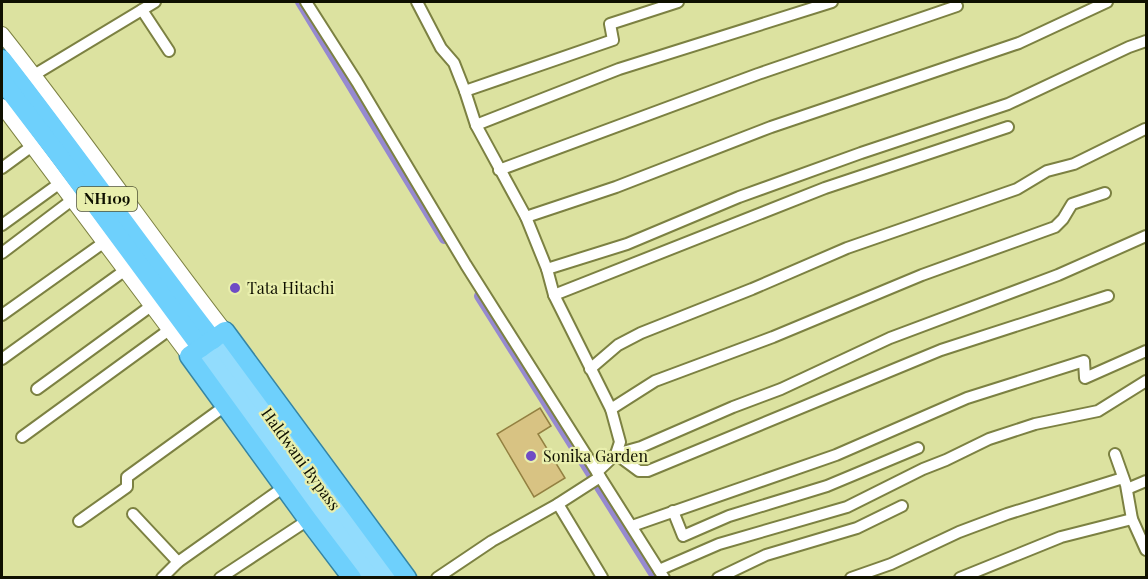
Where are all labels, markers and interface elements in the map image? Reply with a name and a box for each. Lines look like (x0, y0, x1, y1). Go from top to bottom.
road number: NH109 (77, 187, 137, 211)
place label: Tata Hitachi (247, 277, 335, 298)
marker: Tata Hitachi (228, 281, 242, 295)
street label: Haldwani Bypass (257, 403, 346, 514)
place label: Sonika Garden (543, 445, 648, 466)
marker: Sonika Garden (524, 449, 538, 463)

